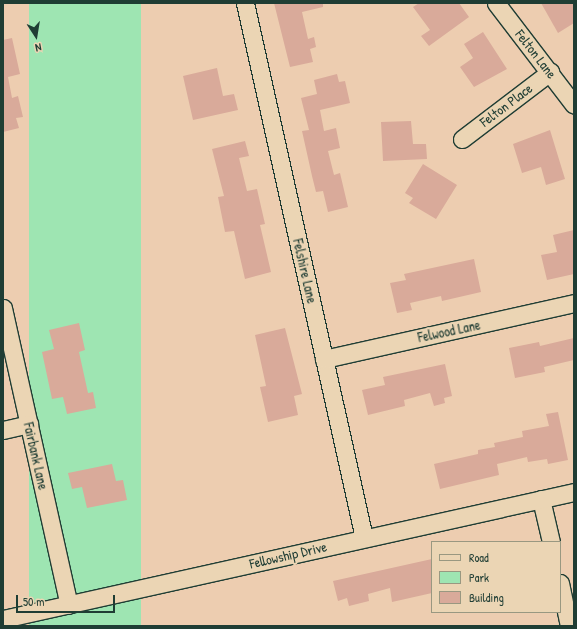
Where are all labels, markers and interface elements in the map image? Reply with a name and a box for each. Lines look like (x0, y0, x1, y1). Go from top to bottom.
north arrow (16, 16, 56, 56)
street label: Felton Lane (512, 26, 560, 82)
text: N (34, 40, 43, 55)
street label: Felton Place (476, 80, 536, 130)
street label: Felshire Lane (289, 237, 321, 305)
street label: Felwood Lane (416, 316, 482, 346)
street label: Fairbank Lane (20, 421, 52, 491)
street label: Fellowship Drive (248, 538, 328, 572)
legend (431, 541, 561, 613)
text: Road (469, 549, 489, 566)
text: Park (469, 569, 489, 586)
scale bar (18, 587, 117, 613)
text: Building (469, 589, 504, 606)
text: 50 m (23, 593, 44, 610)

